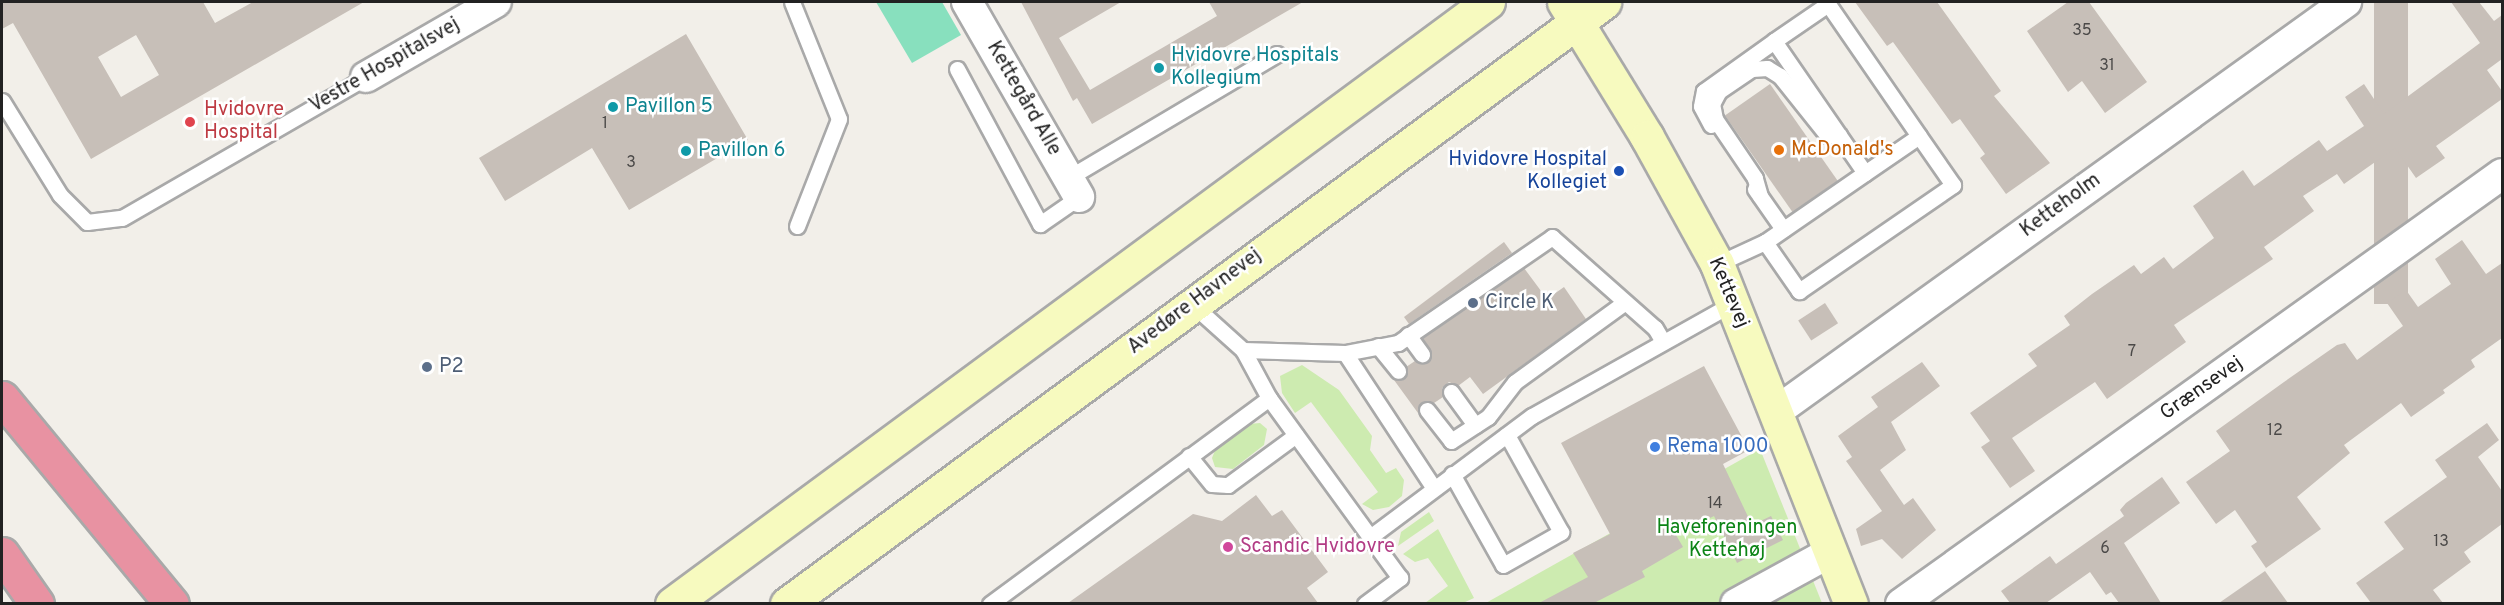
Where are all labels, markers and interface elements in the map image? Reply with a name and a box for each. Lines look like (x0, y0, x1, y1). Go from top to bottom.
street label: Vestre Hospitalsvej (306, 13, 464, 119)
house number: 35 (2072, 21, 2092, 41)
street label: Kettegård Alle (980, 37, 1066, 161)
place label: Hvidovre Hospitals Kollegium (1171, 45, 1339, 92)
house number: 31 (2099, 56, 2115, 76)
marker: Hvidovre Hospitals Kollegium (1152, 61, 1166, 75)
place label: Pavillon 5 (625, 95, 713, 119)
place label: Hvidovre Hospital (204, 98, 284, 145)
marker: Pavillon 5 (606, 100, 620, 114)
marker: Hvidovre Hospital (181, 113, 199, 131)
house number: 1 (602, 114, 608, 134)
place label: McDonald's (1791, 138, 1894, 162)
place label: Pavillon 6 (698, 139, 785, 163)
marker: McDonald's (1772, 143, 1786, 157)
marker: Pavillon 6 (679, 144, 693, 158)
place label: Hvidovre Hospital Kollegiet (1448, 148, 1607, 195)
house number: 3 (626, 153, 636, 173)
marker: Hvidovre Hospital Kollegiet (1612, 164, 1626, 178)
street label: Ketteholm (2016, 169, 2106, 243)
street label: Avedøre Havnevej (1123, 244, 1267, 360)
street label: Kettevej (1702, 254, 1754, 332)
place label: Circle K (1485, 291, 1554, 315)
marker: Circle K (1466, 296, 1480, 310)
house number: 7 (2128, 342, 2136, 362)
street label: Grænsevej (2156, 352, 2248, 426)
place label: P2 (439, 355, 464, 379)
marker: P2 (420, 360, 434, 374)
house number: 12 (2267, 421, 2283, 441)
place label: Rema 1000 (1667, 435, 1769, 459)
marker: Rema 1000 (1648, 440, 1662, 454)
house number: 14 (1707, 494, 1723, 514)
park label: Haveforeningen Kettehøj (1656, 517, 1798, 564)
house number: 13 (2433, 532, 2449, 552)
place label: Scandic Hvidovre (1240, 535, 1395, 559)
house number: 6 (2100, 539, 2110, 559)
marker: Scandic Hvidovre (1221, 540, 1235, 554)

